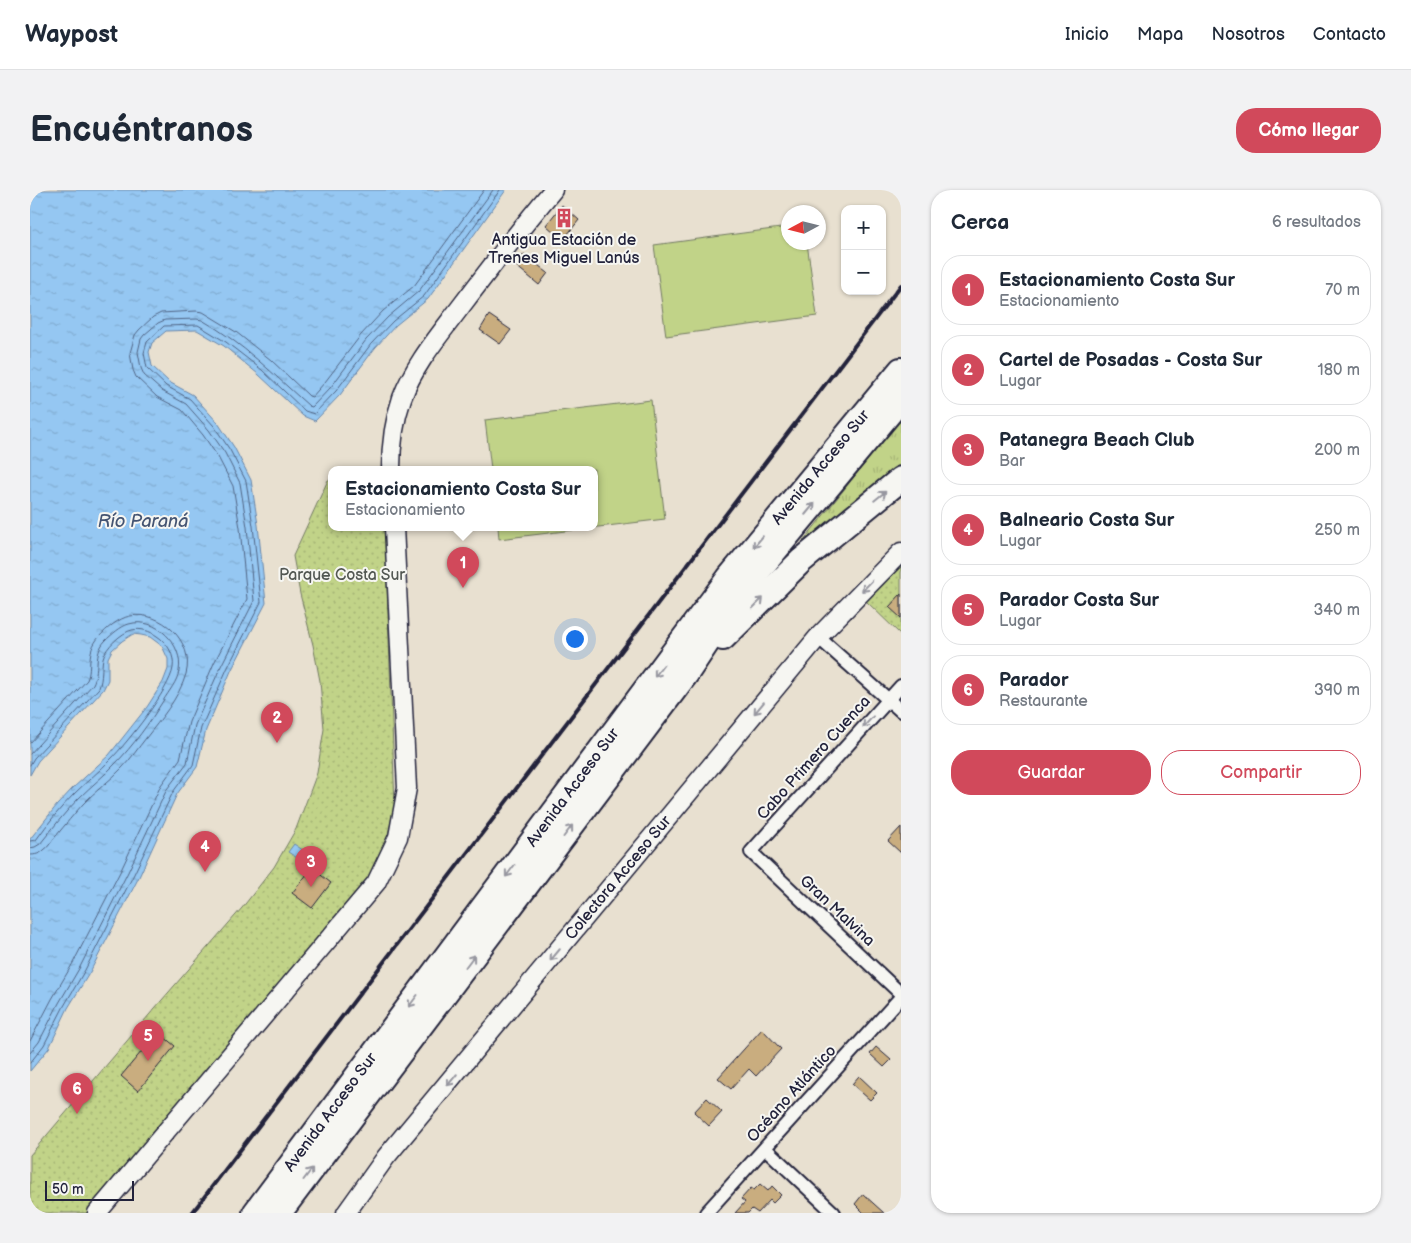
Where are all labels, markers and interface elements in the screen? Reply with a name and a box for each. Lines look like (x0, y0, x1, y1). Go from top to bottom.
text: Waypost (25, 20, 118, 49)
text: Inicio (1065, 24, 1109, 45)
text: Mapa (1137, 24, 1183, 45)
text: Nosotros (1211, 24, 1285, 45)
text: Contacto (1313, 24, 1386, 45)
button: Cómo llegar (1236, 108, 1381, 153)
text: Encuéntranos (30, 109, 253, 152)
north arrow (781, 205, 826, 250)
map controls (841, 205, 886, 295)
button: + (841, 205, 886, 250)
building icon: Antigua Estación de Trenes Miguel Lanús (553, 207, 575, 229)
text: Cerca (951, 210, 1009, 235)
text: 6 resultados (1272, 213, 1361, 232)
place label: Antigua Estación de Trenes Miguel Lanús (488, 231, 640, 268)
button: − (841, 250, 886, 295)
text: Estacionamiento Costa Sur (999, 269, 1235, 292)
text: 1 (965, 281, 971, 300)
text: 70 m (1325, 281, 1360, 300)
text: Estacionamiento (999, 292, 1119, 311)
text: Cartel de Posadas - Costa Sur (999, 349, 1262, 372)
text: 2 (963, 361, 973, 380)
text: 180 m (1318, 361, 1360, 380)
text: Lugar (999, 372, 1041, 391)
street label: Avenida Acceso Sur (768, 406, 874, 529)
text: Patanegra Beach Club (999, 429, 1195, 452)
text: 3 (963, 441, 973, 460)
text: 200 m (1314, 441, 1360, 460)
text: Bar (999, 452, 1025, 471)
popup (328, 466, 598, 531)
text: Estacionamiento Costa Sur (345, 478, 581, 501)
one-way arrow (873, 490, 886, 501)
text: Estacionamiento (345, 501, 465, 520)
one-way arrow (804, 503, 815, 516)
text: Balneario Costa Sur (999, 509, 1174, 532)
water label: Río Paraná (98, 511, 188, 532)
text: 4 (963, 521, 973, 540)
text: 250 m (1314, 521, 1360, 540)
text: Lugar (999, 532, 1041, 551)
one-way arrow (753, 535, 764, 548)
pin: 1 (447, 547, 479, 588)
park label: Parque Costa Sur (279, 566, 405, 585)
one-way arrow (861, 580, 873, 593)
text: Parador Costa Sur (999, 589, 1159, 612)
one-way arrow (752, 597, 764, 609)
text: 5 (963, 601, 973, 620)
text: 340 m (1313, 601, 1360, 620)
text: Lugar (999, 612, 1041, 631)
your location (562, 626, 588, 652)
one-way arrow (654, 664, 665, 677)
text: Parador (999, 669, 1068, 692)
text: 6 (963, 681, 973, 700)
text: 390 m (1314, 681, 1360, 700)
street label: Cabo Primero Cuenca (753, 692, 875, 824)
text: Restaurante (999, 692, 1088, 711)
one-way arrow (754, 701, 765, 714)
pin: 2 (261, 702, 293, 743)
one-way arrow (862, 715, 874, 728)
street label: Avenida Acceso Sur (522, 724, 623, 851)
button: Guardar (951, 750, 1151, 795)
button: Compartir (1161, 750, 1361, 795)
street label: Colectora Acceso Sur (561, 811, 675, 944)
one-way arrow (562, 825, 573, 838)
pin: 4 (189, 831, 221, 872)
pin: 3 (295, 846, 327, 887)
one-way arrow (504, 864, 515, 877)
street label: Gran Malvina (795, 871, 879, 951)
one-way arrow (550, 948, 561, 961)
one-way arrow (464, 955, 475, 968)
one-way arrow (407, 994, 418, 1007)
pin: 5 (132, 1020, 164, 1061)
street label: Océano Atlántico (743, 1042, 841, 1146)
street label: Avenida Acceso Sur (280, 1049, 381, 1175)
pin: 6 (61, 1073, 93, 1114)
one-way arrow (446, 1073, 457, 1086)
one-way arrow (303, 1168, 314, 1181)
scale bar (45, 1178, 134, 1201)
text: 50 m (52, 1181, 84, 1198)

